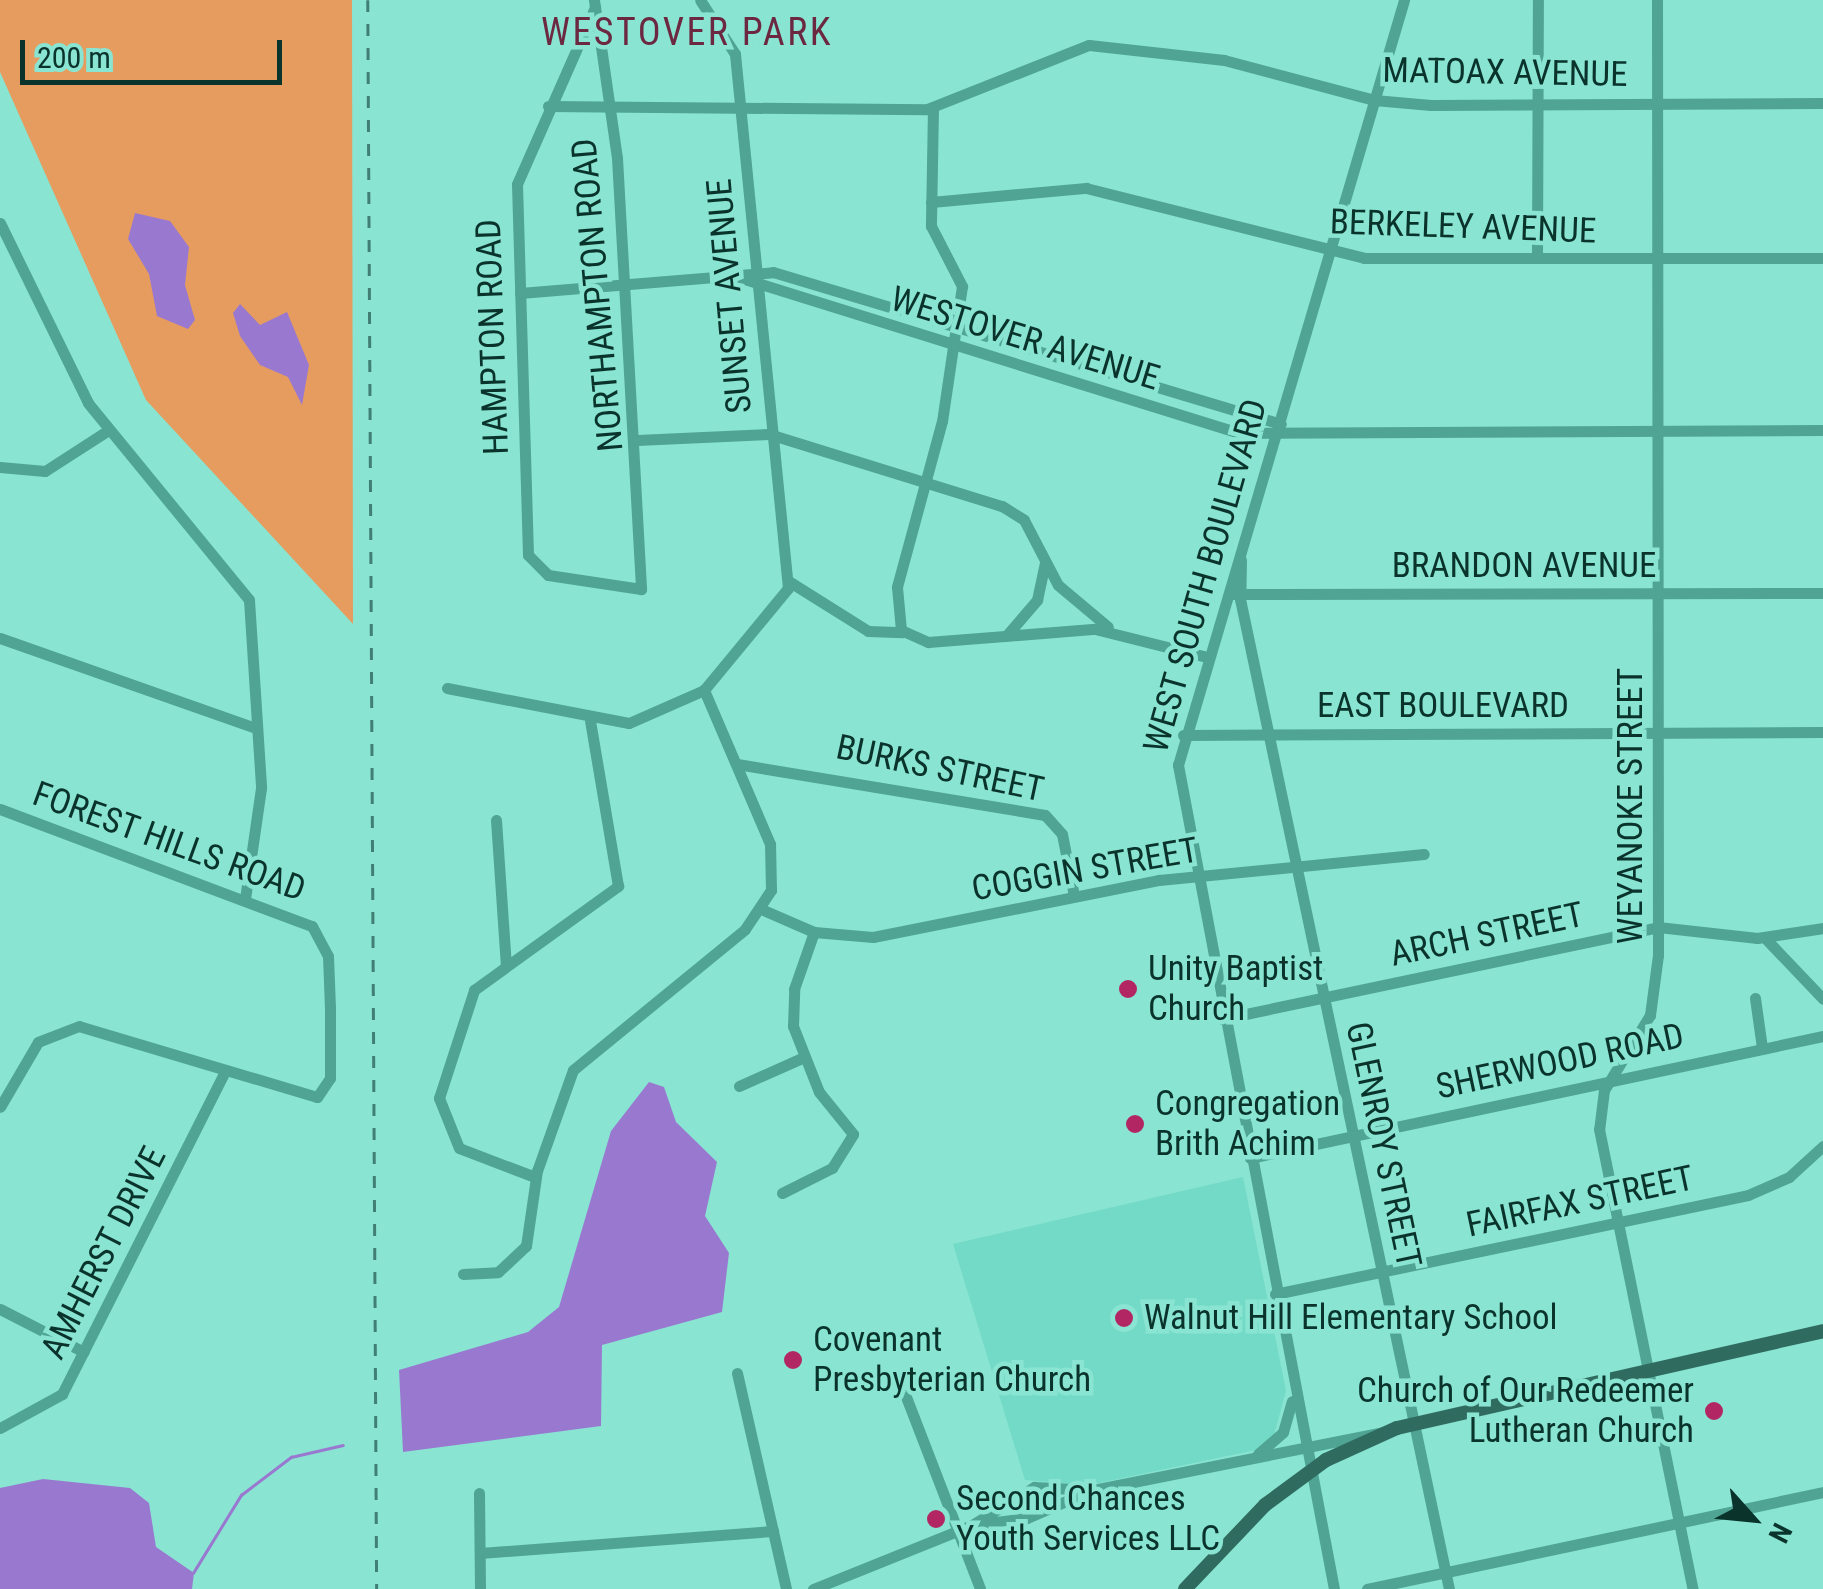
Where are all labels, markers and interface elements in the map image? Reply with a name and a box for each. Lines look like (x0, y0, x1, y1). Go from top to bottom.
district label: WESTOVER PARK (541, 10, 833, 56)
scale bar (25, 20, 288, 82)
text: 200 m (37, 40, 111, 75)
street label: MATOAX AVENUE (1382, 50, 1628, 96)
street label: NORTHAMPTON ROAD (563, 137, 633, 453)
street label: SUNSET AVENUE (699, 177, 761, 415)
street label: BERKELEY AVENUE (1329, 201, 1597, 253)
street label: HAMPTON ROAD (468, 218, 518, 456)
street label: WESTOVER AVENUE (886, 278, 1164, 400)
street label: WEST SOUTH BOULEVARD (1135, 394, 1277, 758)
street label: BRANDON AVENUE (1392, 545, 1656, 587)
street label: WEYANOKE STREET (1610, 668, 1652, 944)
street label: EAST BOULEVARD (1317, 685, 1569, 727)
street label: BURKS STREET (832, 727, 1048, 811)
street label: FOREST HILLS ROAD (27, 773, 311, 911)
street label: COGGIN STREET (969, 829, 1201, 911)
street label: ARCH STREET (1386, 894, 1588, 976)
place label: Unity Baptist Church (1148, 948, 1323, 1030)
marker: Unity Baptist Church (1117, 978, 1139, 1000)
street label: SHERWOOD ROAD (1432, 1015, 1688, 1109)
street label: GLENROY STREET (1336, 1018, 1430, 1272)
place label: Congregation Brith Achim (1155, 1083, 1340, 1165)
marker: Congregation Brith Achim (1124, 1113, 1146, 1135)
street label: AMHERST DRIVE (32, 1140, 176, 1366)
street label: FAIRFAX STREET (1463, 1157, 1697, 1247)
place label: Walnut Hill Elementary School (1144, 1297, 1558, 1339)
marker: Walnut Hill Elementary School (1113, 1307, 1135, 1329)
place label: Covenant Presbyterian Church (813, 1319, 1091, 1401)
marker: Covenant Presbyterian Church (782, 1349, 804, 1371)
place label: Church of Our Redeemer Lutheran Church (1357, 1370, 1694, 1452)
marker: Church of Our Redeemer Lutheran Church (1703, 1400, 1725, 1422)
north arrow (1703, 1469, 1803, 1569)
place label: Second Chances Youth Services LLC (956, 1478, 1220, 1560)
marker: Second Chances Youth Services LLC (925, 1508, 947, 1530)
text: N (1762, 1518, 1799, 1548)

